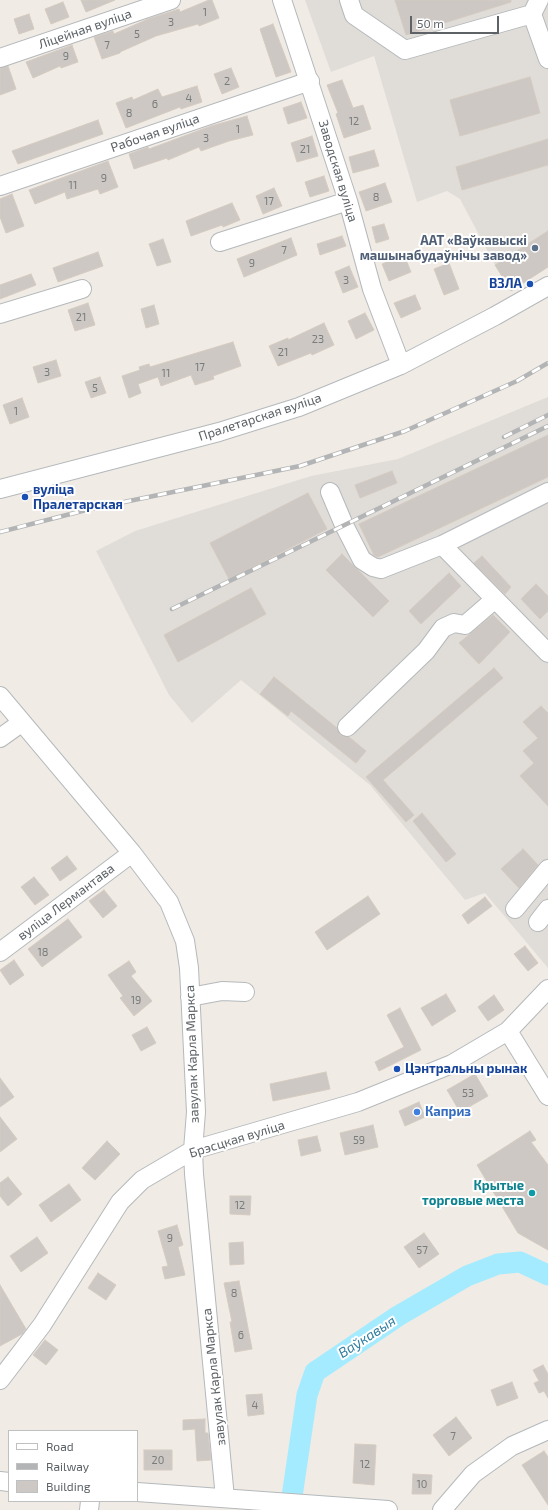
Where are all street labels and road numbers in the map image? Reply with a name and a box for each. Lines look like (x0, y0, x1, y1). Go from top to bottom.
street label: Ліцейная вуліца (36, 6, 134, 52)
street label: Рабочая вуліца (109, 111, 201, 155)
street label: Заводская вуліца (315, 118, 361, 224)
street label: Пралетарская вуліца (197, 390, 323, 444)
street label: вуліца Лермантава (14, 860, 118, 944)
street label: завулак Карла Маркса (182, 985, 202, 1123)
street label: Брэсцкая вуліца (187, 1117, 287, 1161)
street label: завулак Карла Маркса (199, 1307, 229, 1447)

